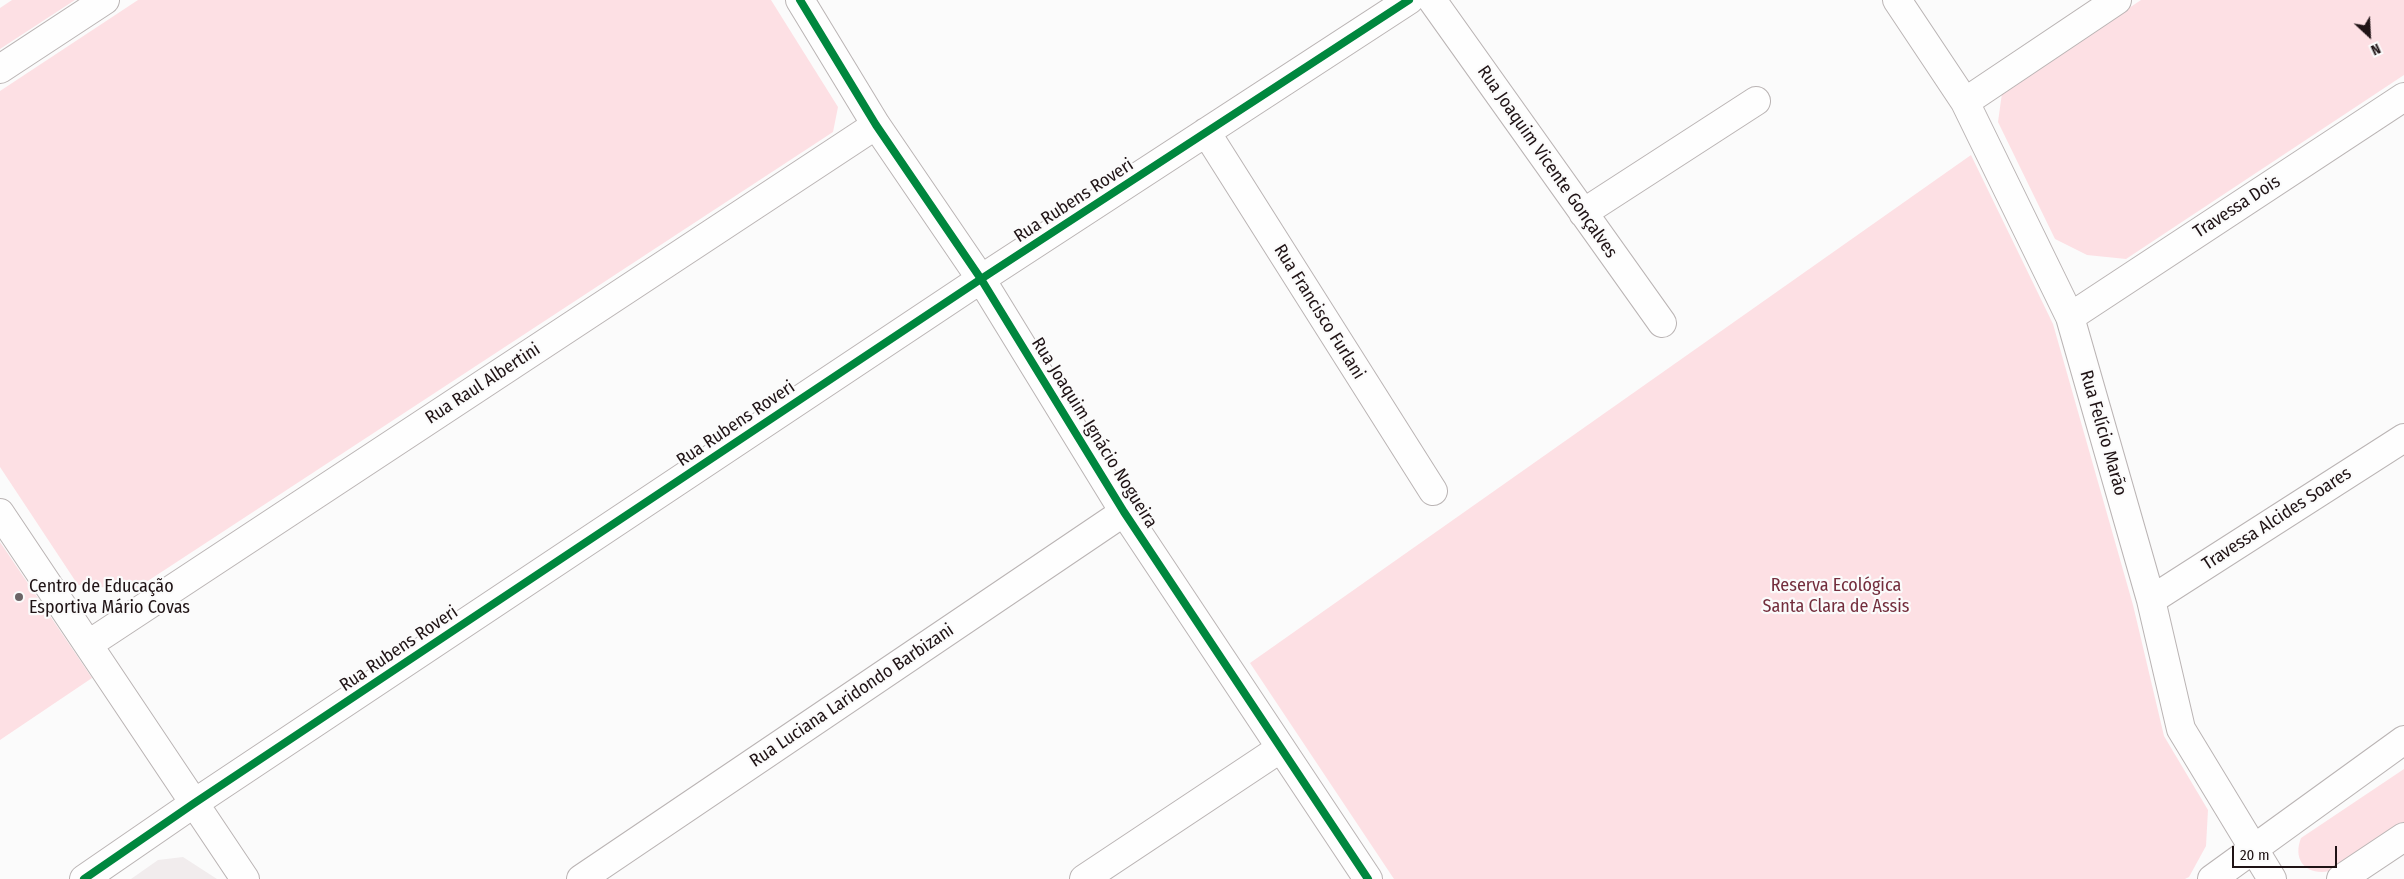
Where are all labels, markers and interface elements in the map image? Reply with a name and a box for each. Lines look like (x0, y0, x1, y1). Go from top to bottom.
north arrow (2344, 10, 2394, 60)
text: N (2368, 40, 2383, 59)
street label: Rua Joaquim Vicente Gonçalves (1472, 62, 1622, 262)
street label: Rua Rubens Roveri (1010, 154, 1138, 248)
street label: Travessa Dois (2190, 171, 2284, 243)
street label: Rua Francisco Furlani (1269, 241, 1369, 383)
street label: Rua Joaquim Ignácio Nogueira (1026, 334, 1162, 532)
street label: Rua Raul Albertini (422, 339, 544, 429)
street label: Rua Felício Marão (2075, 368, 2131, 498)
street label: Rua Rubens Roveri (673, 376, 799, 472)
street label: Travessa Alcides Soares (2198, 463, 2356, 575)
park label: Reserva Ecológica Santa Clara de Assis (1763, 575, 1909, 618)
place label: Centro de Educação Esportiva Mário Covas (29, 576, 190, 618)
marker: Centro de Educação Esportiva Mário Covas (13, 591, 25, 603)
street label: Rua Rubens Roveri (336, 601, 462, 697)
street label: Rua Luciana Laridondo Barbizani (746, 620, 958, 772)
scale bar (2234, 836, 2339, 868)
text: 20 m (2240, 846, 2270, 864)

